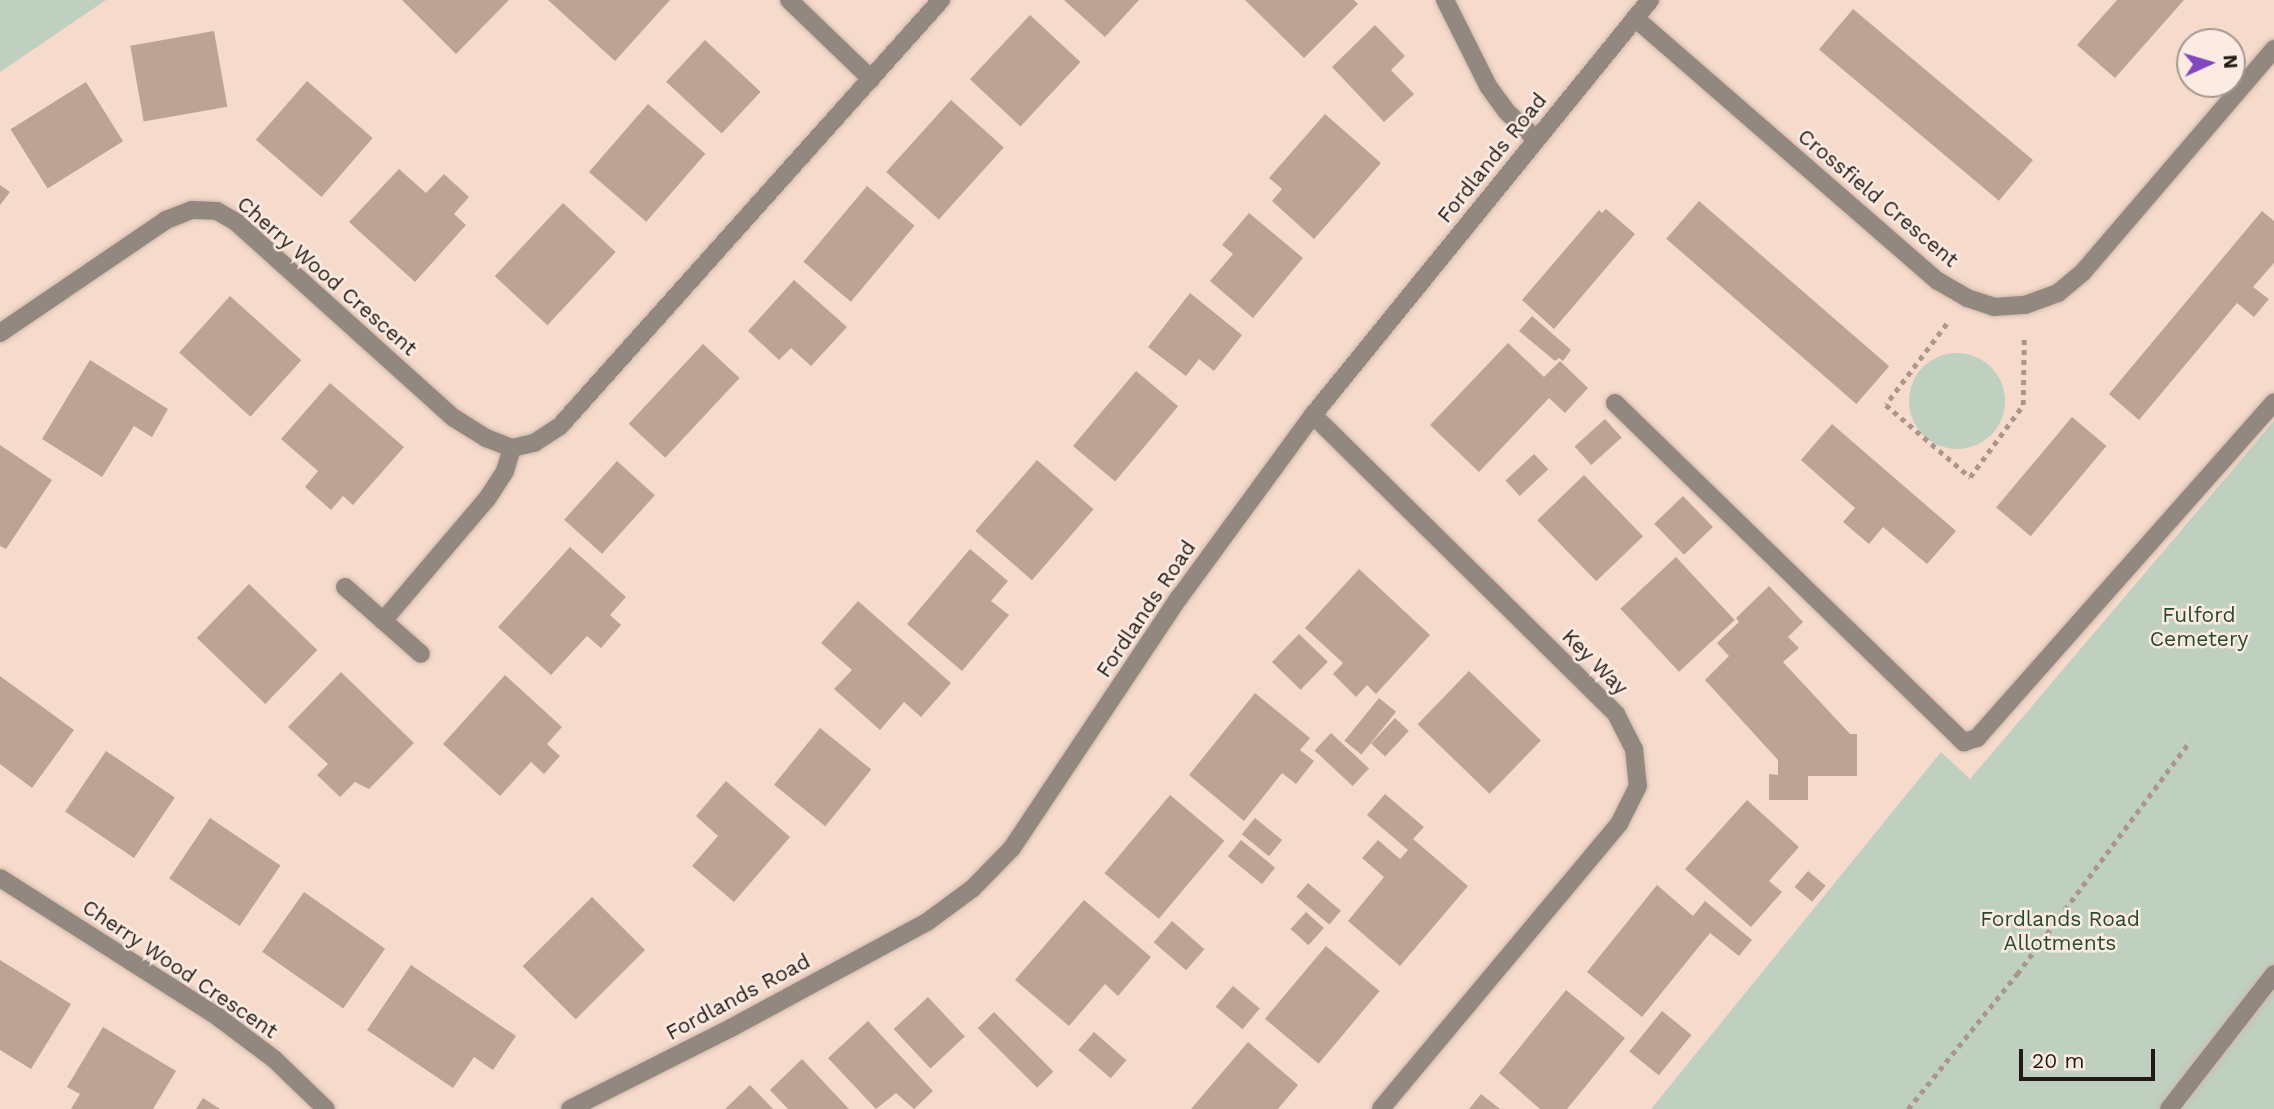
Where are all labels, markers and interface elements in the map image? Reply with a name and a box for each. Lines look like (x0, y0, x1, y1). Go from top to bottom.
north arrow (2176, 28, 2246, 98)
text: N (2218, 54, 2242, 69)
street label: Fordlands Road (1432, 88, 1552, 228)
street label: Crossfield Crescent (1793, 124, 1963, 272)
street label: Cherry Wood Crescent (232, 191, 422, 361)
street label: Fordlands Road (1091, 536, 1201, 682)
park label: Fulford Cemetery (2150, 602, 2248, 652)
street label: Key Way (1556, 623, 1634, 701)
street label: Cherry Wood Crescent (77, 894, 283, 1044)
park label: Fordlands Road Allotments (1980, 906, 2140, 956)
street label: Fordlands Road (662, 948, 814, 1046)
scale bar (2022, 1036, 2158, 1080)
text: 20 m (2032, 1048, 2084, 1073)

